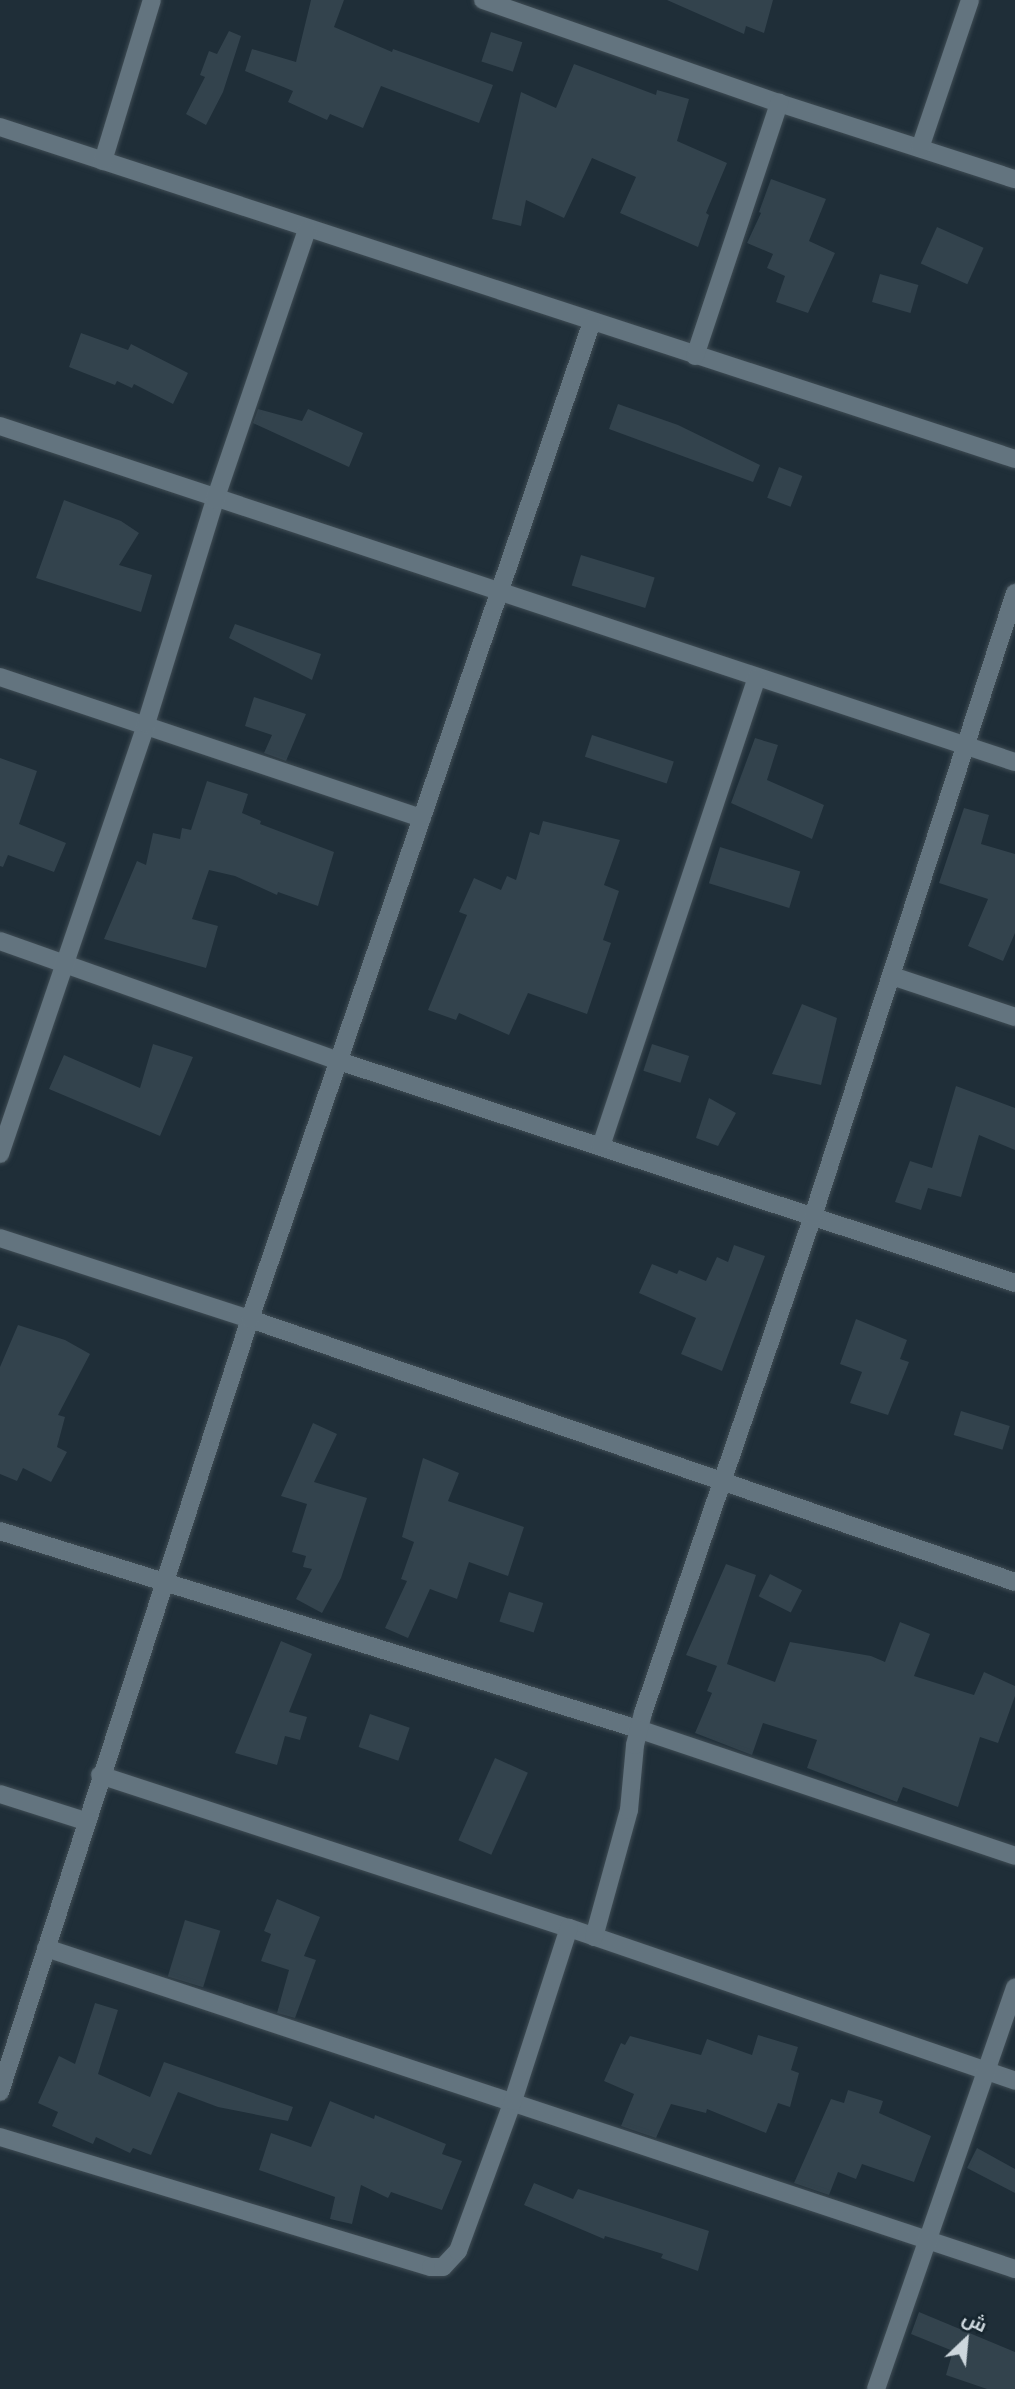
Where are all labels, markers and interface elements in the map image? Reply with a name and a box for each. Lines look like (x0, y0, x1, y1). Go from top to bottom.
north arrow (931, 2305, 1001, 2375)
text: ش (959, 2305, 991, 2336)

